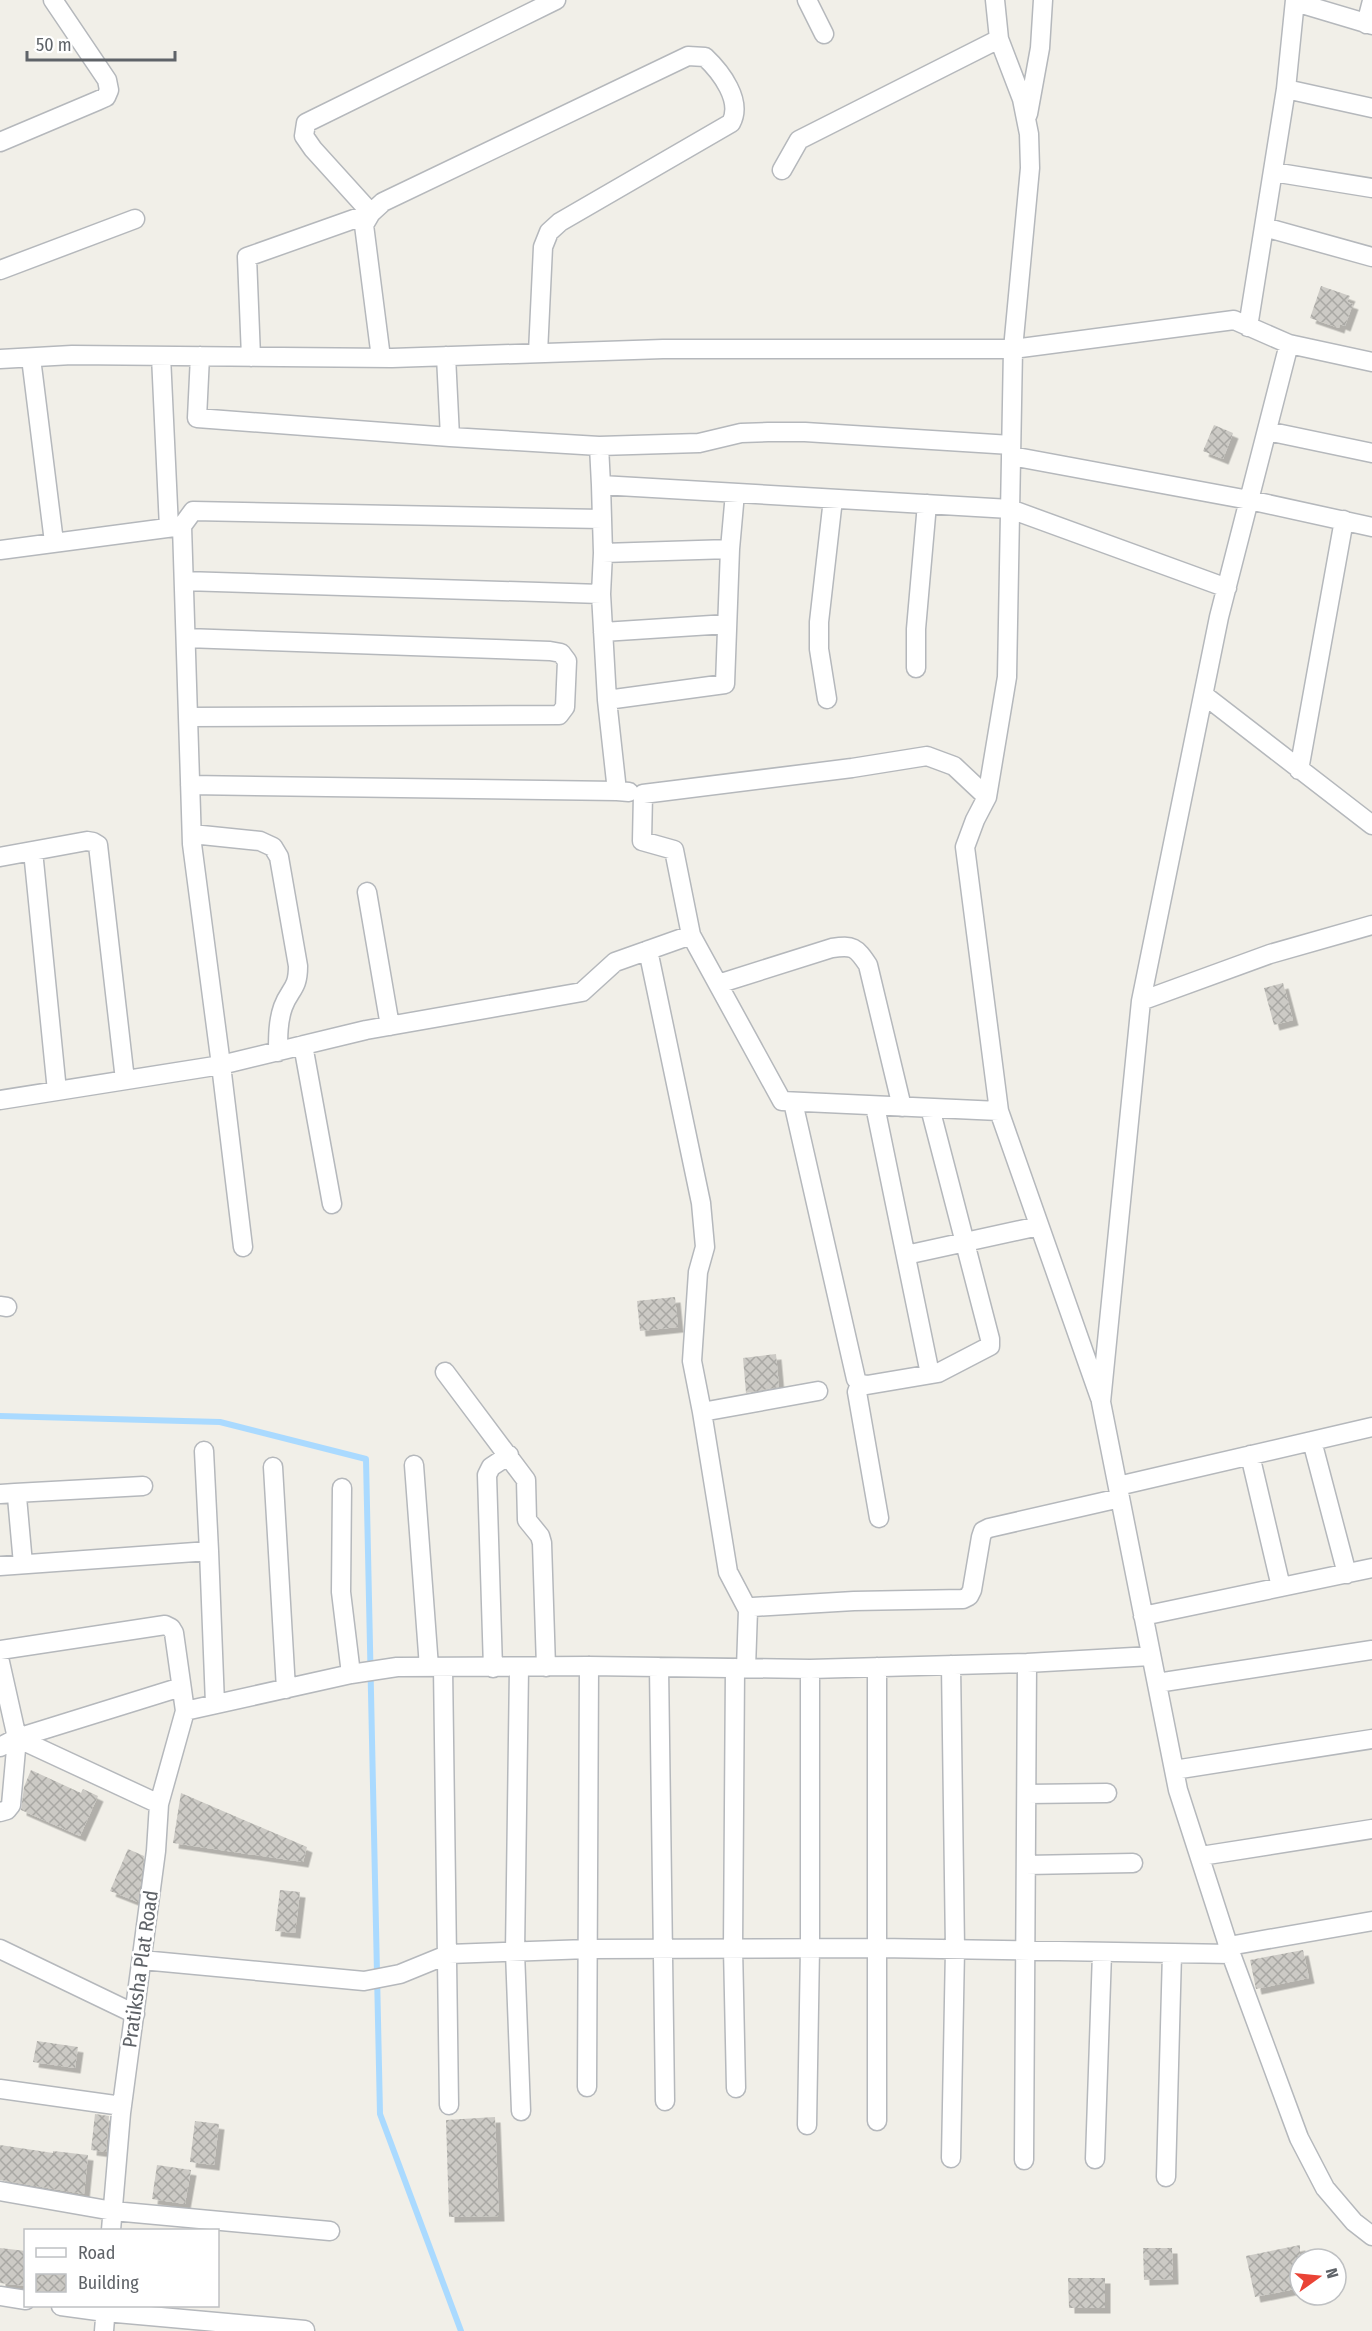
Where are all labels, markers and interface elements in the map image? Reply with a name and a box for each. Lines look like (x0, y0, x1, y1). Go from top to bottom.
scale bar (27, 24, 176, 62)
text: 50 m (36, 34, 72, 56)
street label: Pratiksha Plat Road (117, 1889, 163, 2049)
legend (24, 2229, 219, 2307)
text: Road (78, 2242, 115, 2264)
north arrow (1288, 2247, 1348, 2307)
text: N (1322, 2266, 1342, 2280)
text: Building (78, 2272, 139, 2294)

